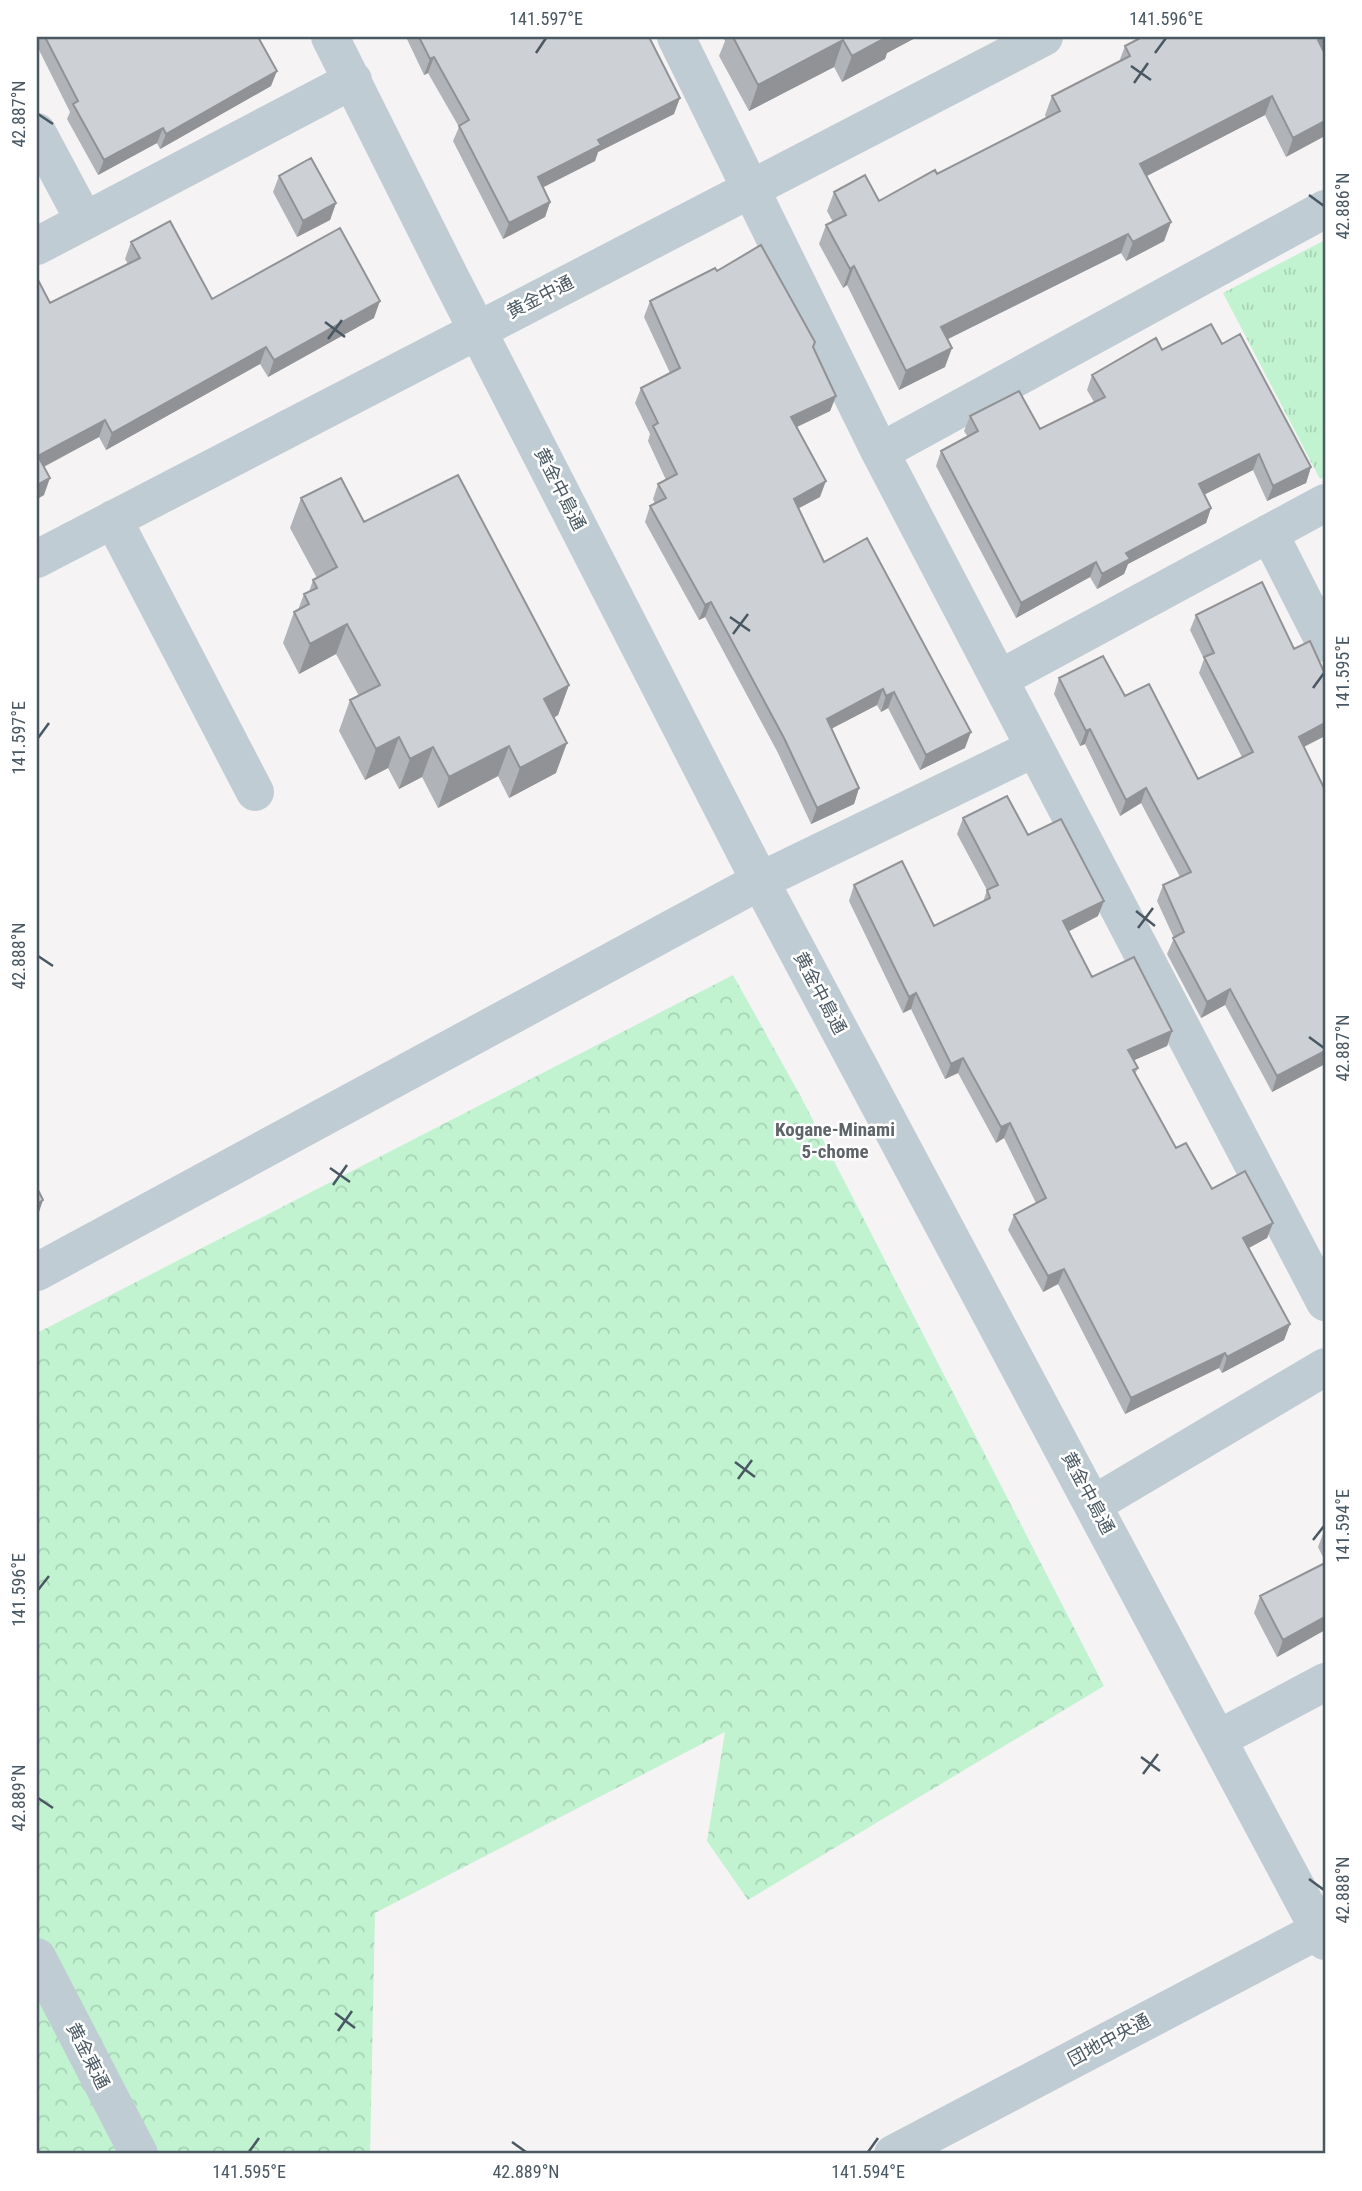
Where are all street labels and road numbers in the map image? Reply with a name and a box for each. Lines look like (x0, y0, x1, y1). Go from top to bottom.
street label: 黄金中通 (503, 271, 577, 322)
street label: 黄金中島通 (531, 444, 590, 534)
street label: 黄金中島通 (790, 948, 851, 1037)
street label: 黄金中島通 (1058, 1448, 1119, 1537)
street label: 団地中央通 (1064, 2009, 1153, 2070)
street label: 黄金東通 (63, 2019, 114, 2093)

